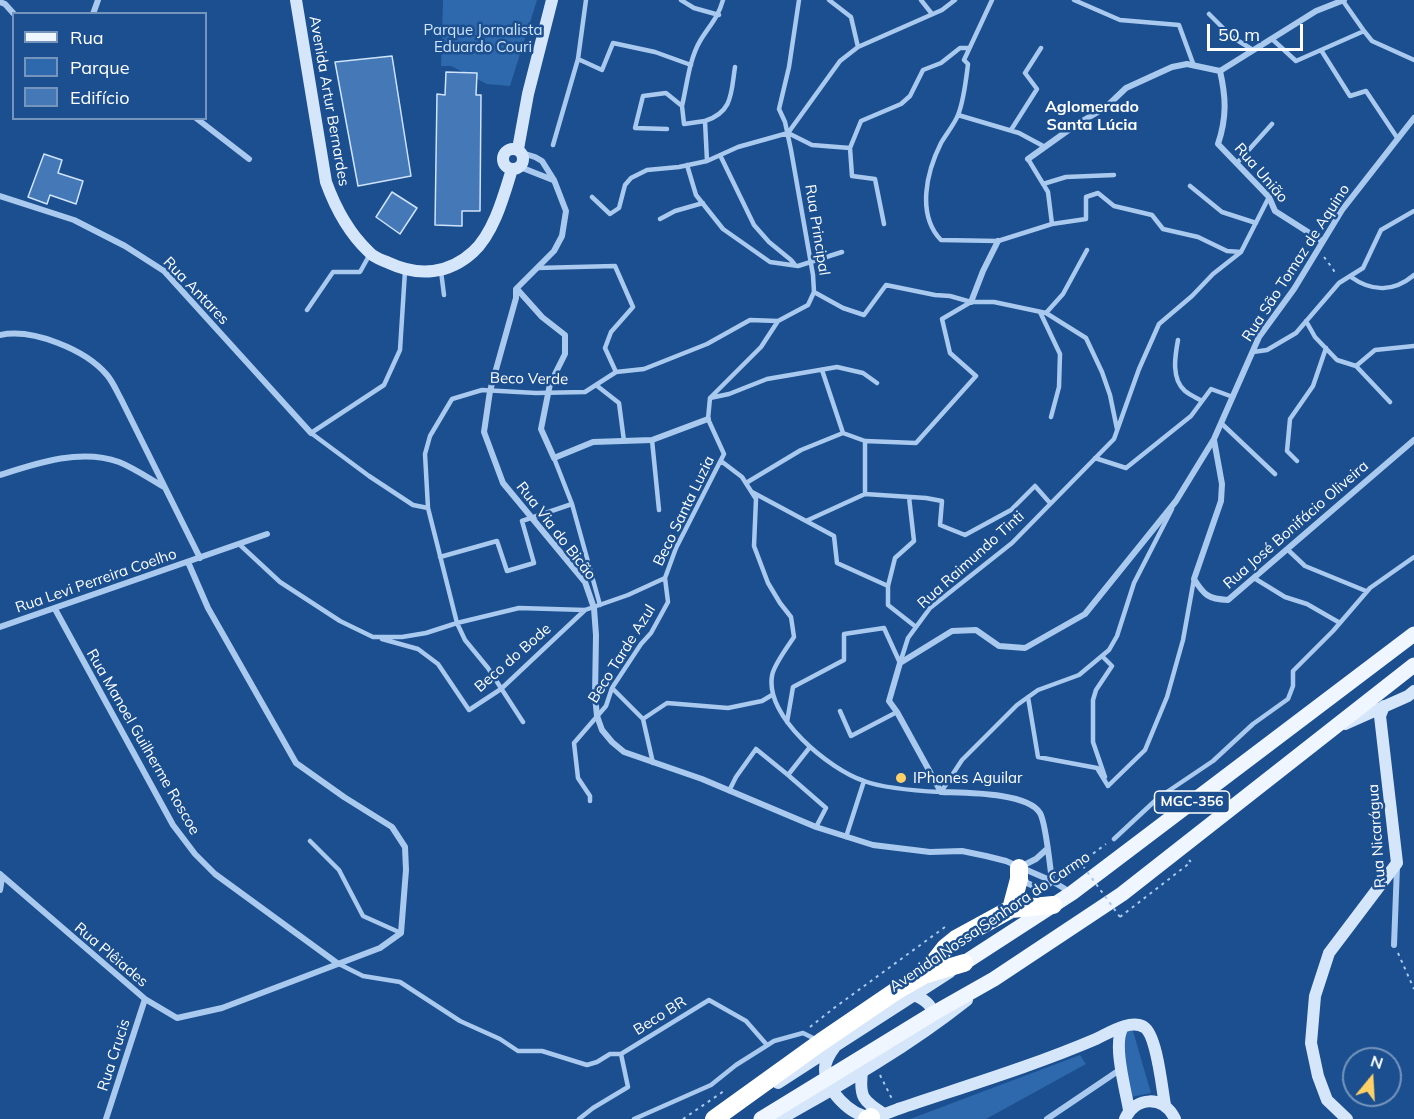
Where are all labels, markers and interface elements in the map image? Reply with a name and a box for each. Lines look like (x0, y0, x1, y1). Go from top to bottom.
legend (12, 12, 207, 120)
scale bar (1210, 12, 1306, 50)
street label: Avenida Artur Bernardes (305, 14, 353, 188)
park label: Parque Jornalista Eduardo Couri (424, 21, 542, 56)
text: 50 m (1218, 23, 1260, 46)
text: Rua (70, 26, 104, 49)
text: Parque (70, 56, 129, 79)
text: Edifício (70, 86, 129, 109)
district label: Aglomerado Santa Lúcia (1045, 97, 1139, 135)
street label: Rua União (1230, 140, 1292, 206)
street label: Rua São Tomaz de Aquino (1238, 181, 1354, 345)
street label: Rua Principal (801, 183, 833, 277)
street label: Rua Antares (159, 253, 233, 329)
street label: Beco Verde (490, 369, 568, 389)
street label: Beco Santa Luzia (650, 453, 718, 569)
street label: Rua José Bonifácio Oliveira (1220, 457, 1372, 593)
street label: Rua Via do Bicão (512, 479, 600, 583)
street label: Rua Raimundo Tinti (914, 507, 1028, 613)
street label: Rua Levi Perreira Coelho (13, 545, 179, 617)
street label: Beco Tarde Azul (585, 602, 659, 706)
street label: Beco do Bode (471, 620, 555, 696)
street label: Rua Manoel Guilherme Roscoe (82, 646, 204, 838)
place label: IPhones Aguilar (913, 769, 1023, 787)
marker: IPhones Aguilar (894, 771, 908, 785)
street label: Rua Nicarágua (1364, 783, 1390, 889)
road number: MGC-356 (1154, 791, 1230, 813)
street label: Avenida Nossa Senhora do Carmo (886, 848, 1094, 996)
street label: Rua Plêiades (71, 919, 151, 991)
street label: Beco BR (630, 993, 690, 1039)
street label: Rua Crucis (94, 1017, 134, 1093)
north arrow (1342, 1047, 1402, 1107)
text: N (1368, 1050, 1386, 1073)

